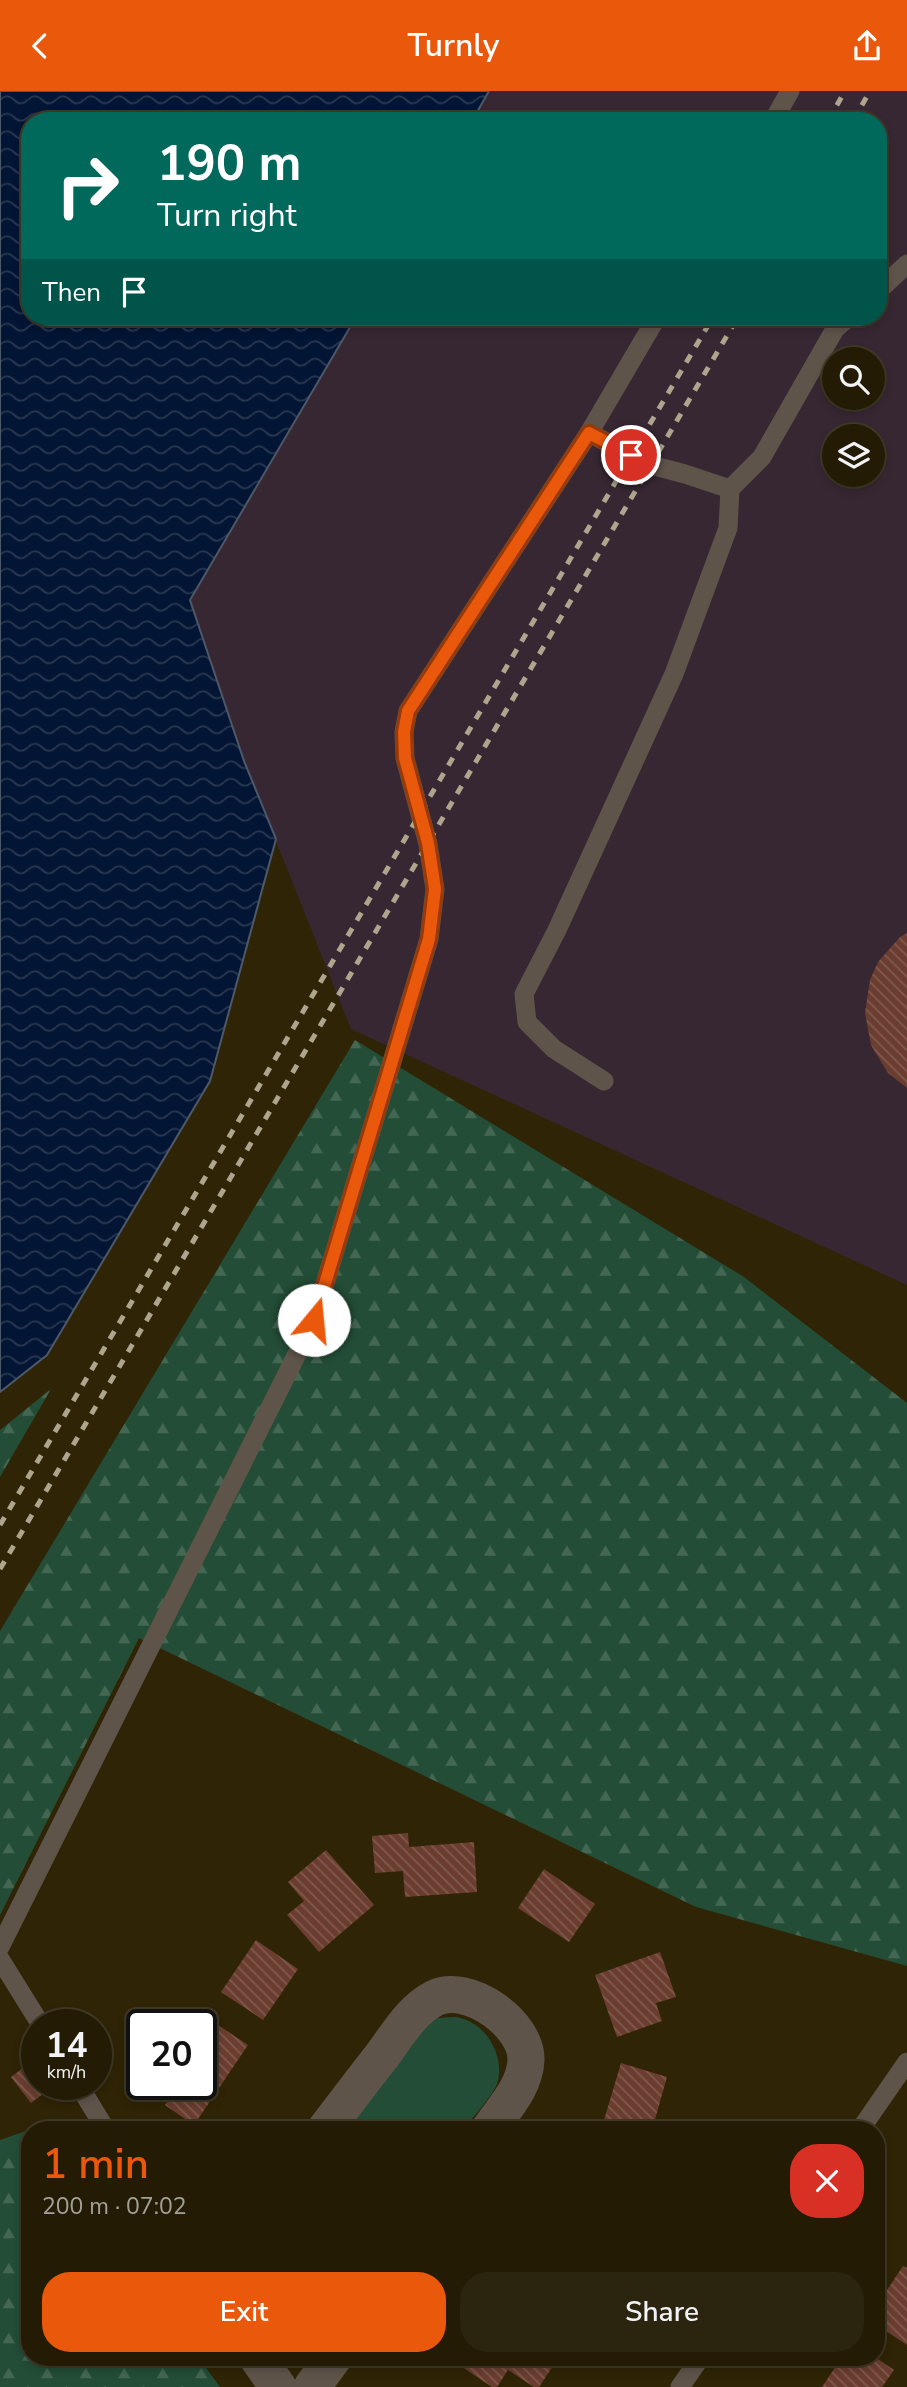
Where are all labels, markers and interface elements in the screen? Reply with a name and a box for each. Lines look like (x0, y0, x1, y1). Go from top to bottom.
text: Turnly (408, 24, 499, 67)
icon: back (21, 27, 59, 65)
icon: share (848, 27, 886, 65)
text: 190 m (157, 130, 301, 197)
icon: right (42, 140, 133, 231)
text: Turn right (157, 194, 297, 237)
icon: arrive (115, 273, 153, 311)
text: Then (42, 275, 101, 310)
map controls (822, 347, 885, 487)
button: search (822, 347, 885, 410)
button: layers (822, 424, 885, 487)
pin (601, 425, 661, 485)
icon: arrive (612, 436, 650, 474)
position arrow (277, 1283, 351, 1357)
speed limit sign: 20 (126, 2009, 217, 2100)
text: 14 (45, 2022, 88, 2069)
text: km/h (47, 2060, 86, 2084)
text: 1 min (42, 2136, 149, 2193)
button: close (790, 2144, 864, 2218)
text: 200 m · 07:02 (42, 2191, 187, 2222)
button: Exit (42, 2272, 446, 2352)
button: Share (460, 2272, 864, 2352)

